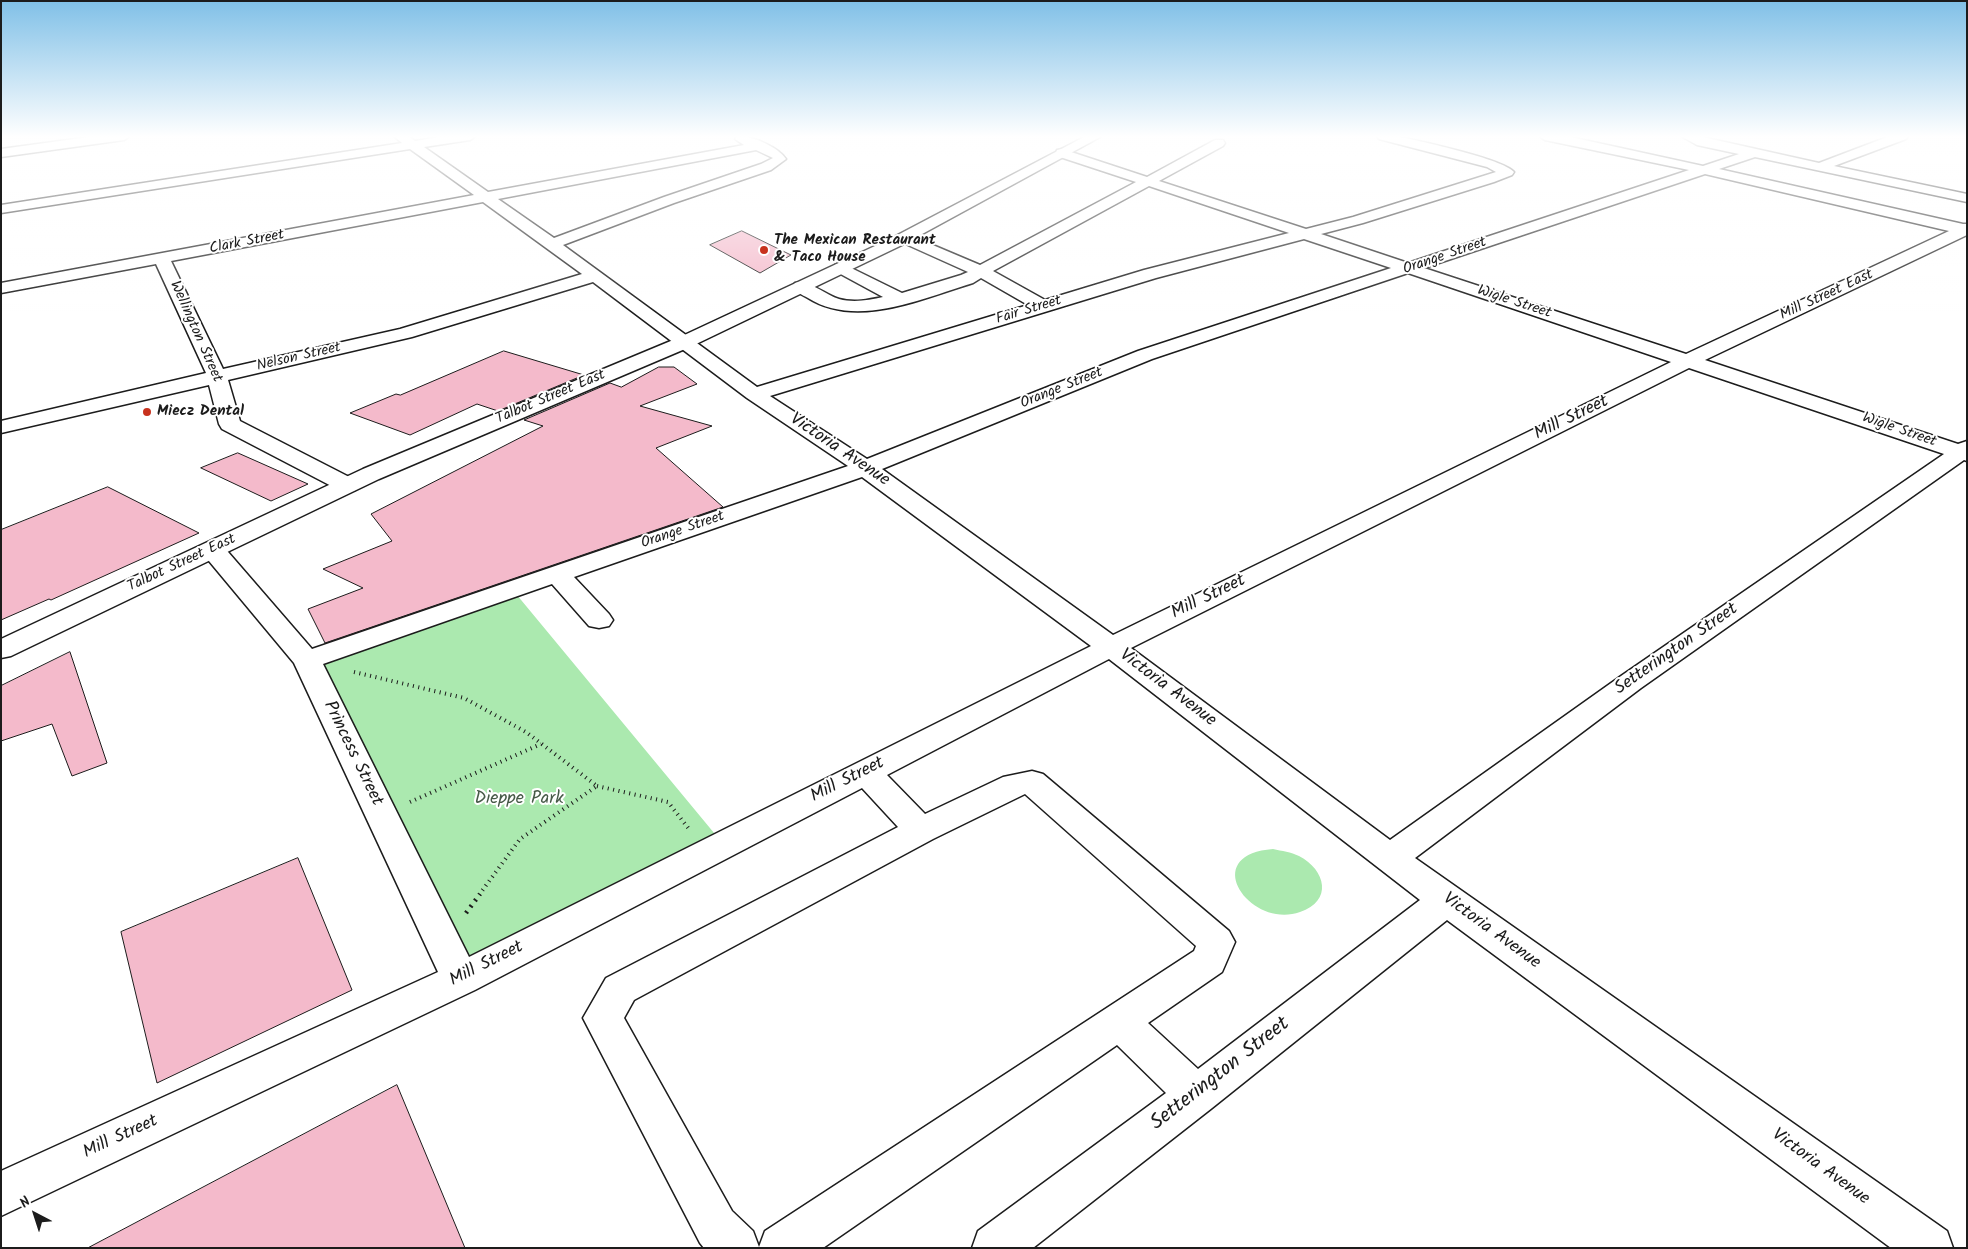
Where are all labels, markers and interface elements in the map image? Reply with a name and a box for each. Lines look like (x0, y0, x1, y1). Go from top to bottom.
street label: Clark Street (208, 227, 286, 259)
place label: The Mexican Restaurant & Taco House (774, 232, 936, 267)
street label: Orange Street (1401, 234, 1489, 280)
marker: The Mexican Restaurant & Taco House (758, 244, 770, 256)
street label: Mill Street East (1778, 267, 1876, 325)
street label: Wellington Street (165, 278, 225, 386)
street label: Wigle Street (1475, 283, 1553, 323)
street label: Fair Street (994, 293, 1064, 329)
street label: Nelson Street (255, 340, 343, 376)
street label: Orange Street (1018, 364, 1106, 414)
street label: Talbot Street East (494, 367, 608, 429)
street label: Mill Street (1531, 392, 1613, 446)
place label: Miecz Dental (157, 403, 244, 421)
marker: Miecz Dental (141, 406, 153, 418)
street label: Victoria Avenue (785, 410, 893, 492)
street label: Wigle Street (1860, 410, 1938, 452)
street label: Orange Street (639, 508, 727, 554)
street label: Talbot Street East (125, 531, 239, 597)
street label: Mill Street (1168, 571, 1250, 625)
street label: Setterington Street (1611, 599, 1743, 701)
street label: Victoria Avenue (1114, 646, 1220, 732)
street label: Princess Street (317, 698, 387, 810)
street label: Mill Street (807, 753, 889, 809)
park label: Dieppe Park (474, 789, 564, 811)
street label: Victoria Avenue (1438, 889, 1544, 975)
street label: Mill Street (446, 937, 528, 993)
street label: Setterington Street (1146, 1013, 1296, 1137)
street label: Mill Street (80, 1111, 162, 1165)
street label: Victoria Avenue (1767, 1125, 1873, 1211)
north arrow (10, 1189, 60, 1239)
text: N (15, 1191, 36, 1214)

